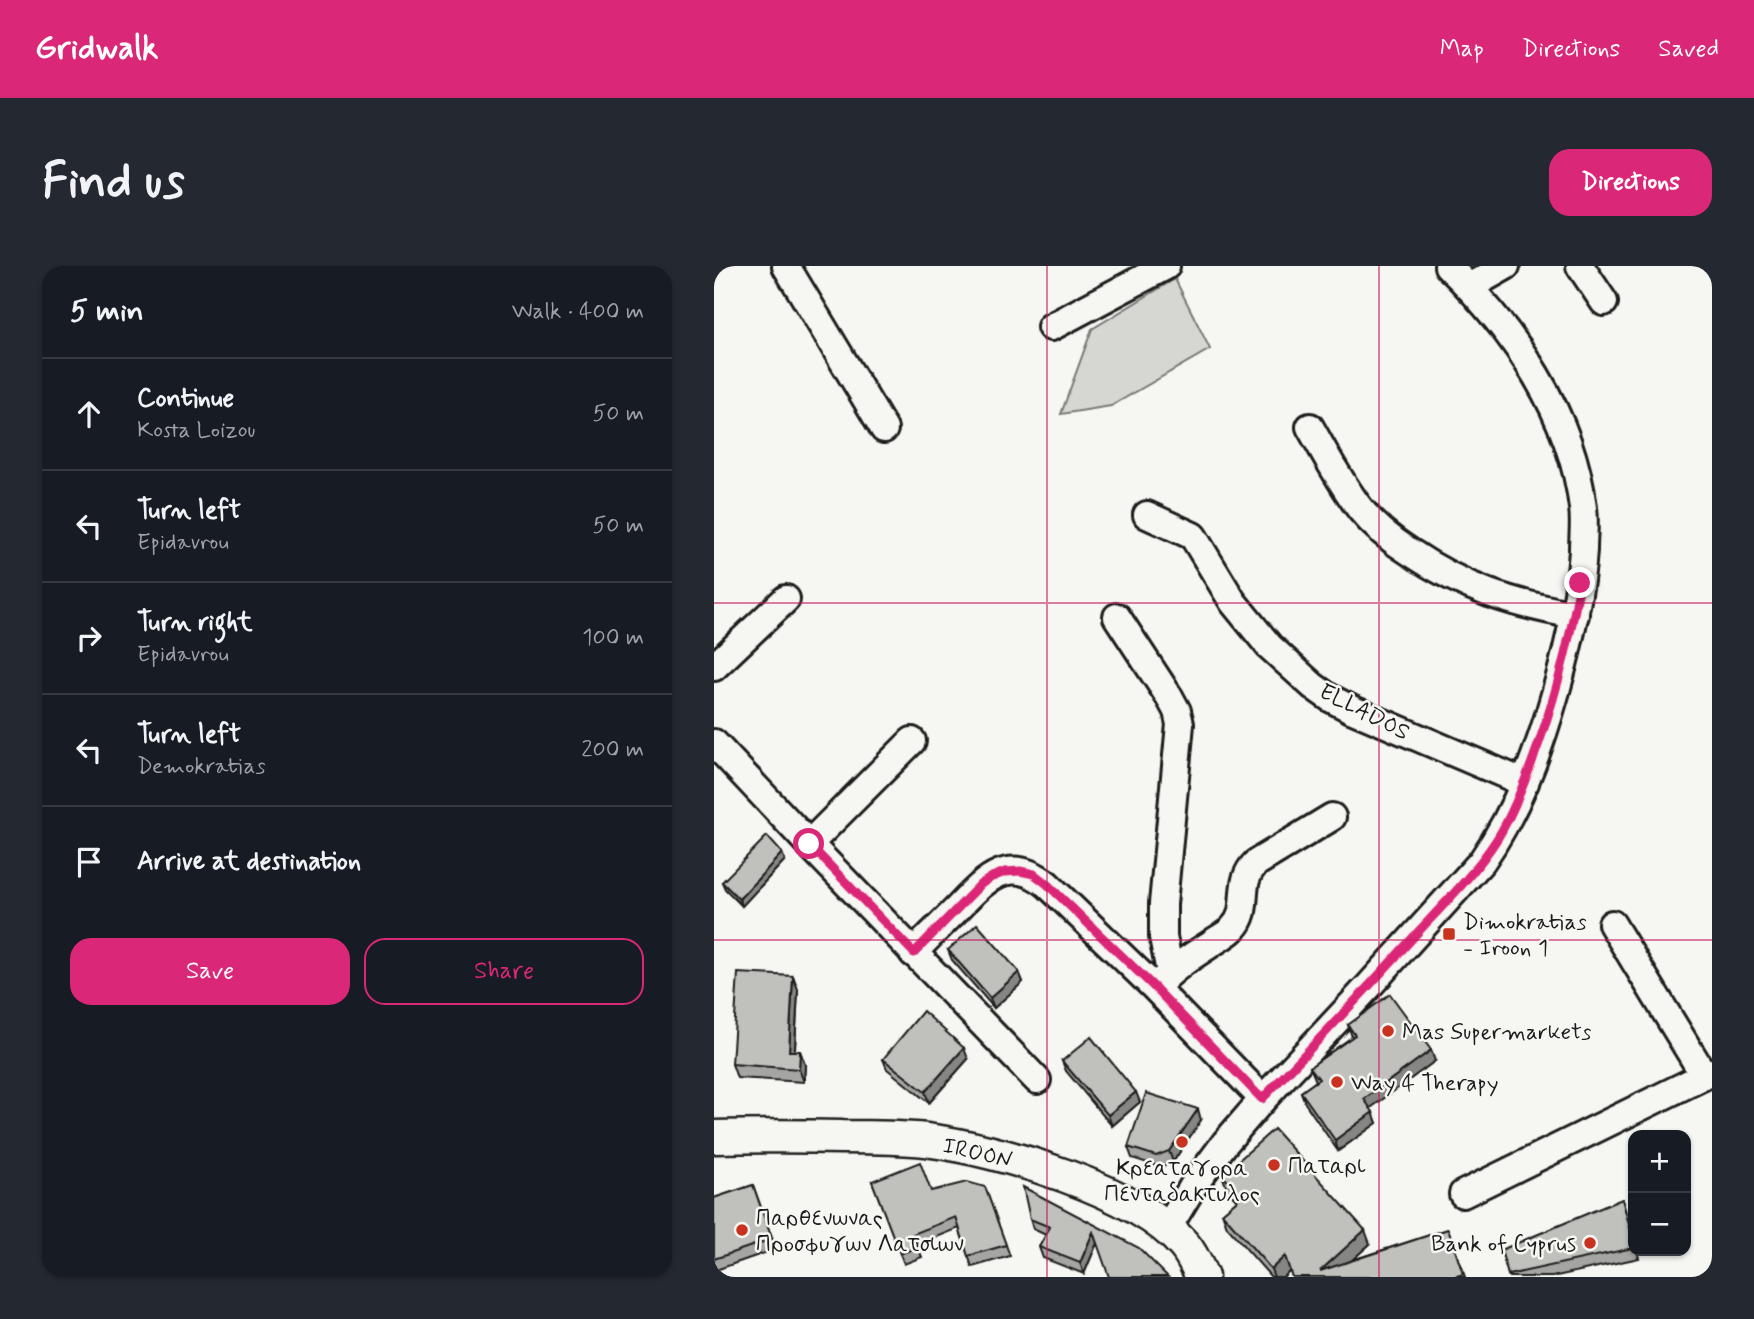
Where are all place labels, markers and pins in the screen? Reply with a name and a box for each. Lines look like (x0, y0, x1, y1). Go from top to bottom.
place label: Dimokratias - Iroon 1 (1463, 908, 1587, 964)
marker: Dimokratias - Iroon 1 (1441, 926, 1457, 942)
place label: Mas Supermarkets (1402, 1018, 1591, 1048)
marker: Mas Supermarkets (1380, 1023, 1396, 1039)
place label: Way 4 Therapy (1351, 1069, 1498, 1099)
marker: Way 4 Therapy (1329, 1074, 1345, 1090)
marker: Κρεαταγορα Πενταδακτυλος (1174, 1134, 1190, 1150)
place label: Παταρι (1288, 1152, 1366, 1182)
place label: Κρεαταγορα Πενταδακτυλος (1104, 1154, 1260, 1210)
marker: Παταρι (1266, 1157, 1282, 1173)
place label: Παρθενωνας Προσφυγων Λατσιων (756, 1204, 964, 1260)
marker: Παρθενωνας Προσφυγων Λατσιων (734, 1222, 750, 1238)
place label: Bank of Cyprus (1431, 1230, 1576, 1260)
marker: Bank of Cyprus (1582, 1235, 1598, 1251)

